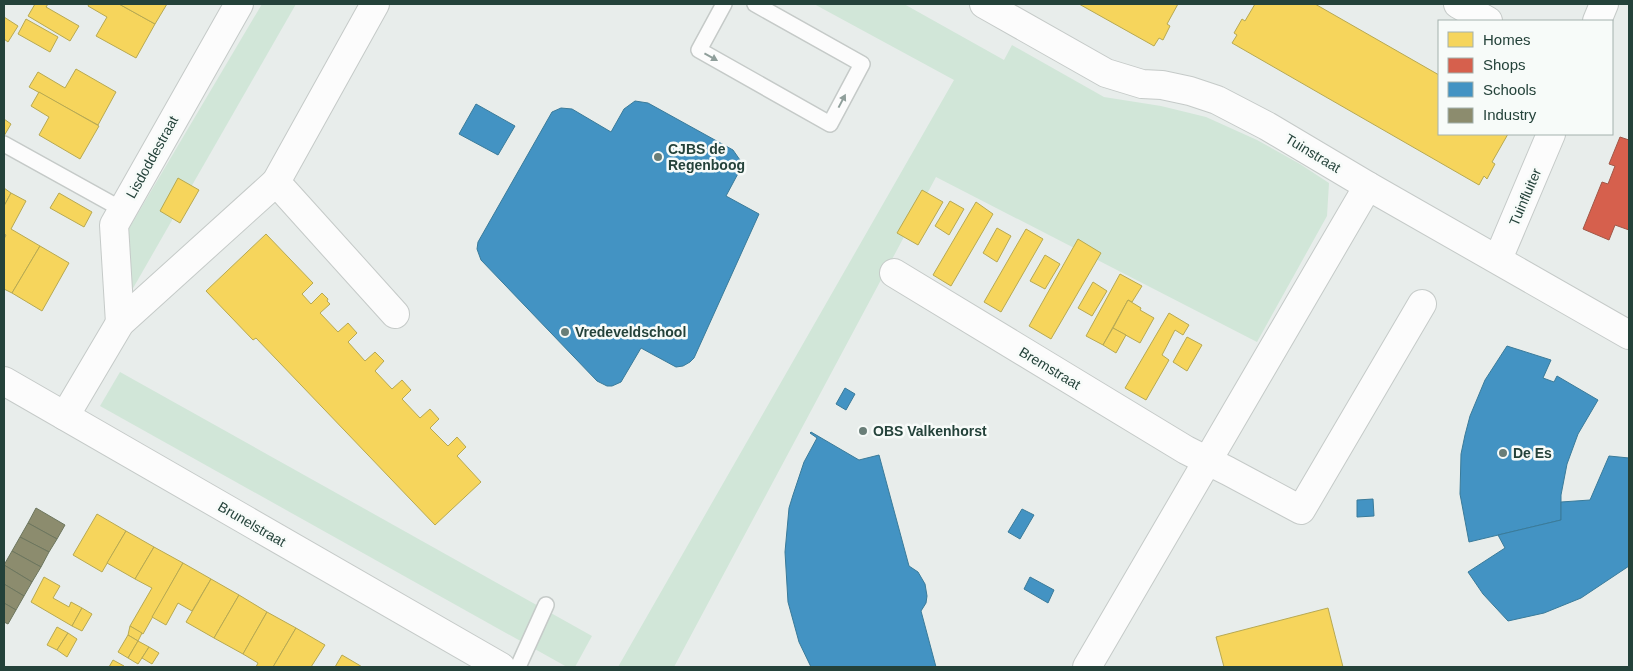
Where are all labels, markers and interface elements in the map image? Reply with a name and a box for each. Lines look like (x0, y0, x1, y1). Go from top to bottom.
legend (1438, 20, 1613, 135)
text: Homes (1483, 31, 1531, 48)
one-way arrow (704, 52, 717, 61)
text: Shops (1483, 56, 1526, 73)
text: Schools (1483, 81, 1536, 98)
one-way arrow (838, 94, 846, 109)
text: Industry (1483, 106, 1537, 123)
street label: Lisdoddestraat (123, 113, 181, 201)
street label: Tuinstraat (1282, 130, 1344, 176)
place label: CJBS de Regenboog (668, 141, 745, 173)
marker: CJBS de Regenboog (652, 151, 664, 163)
street label: Tuinfluiter (1506, 166, 1544, 228)
place label: Vredeveldschool (575, 324, 686, 340)
marker: Vredeveldschool (559, 326, 571, 338)
street label: Bremstraat (1017, 344, 1084, 393)
place label: OBS Valkenhorst (873, 423, 987, 439)
marker: OBS Valkenhorst (857, 425, 869, 437)
place label: De Es (1513, 445, 1552, 461)
marker: De Es (1497, 447, 1509, 459)
street label: Brunelstraat (215, 498, 289, 550)

